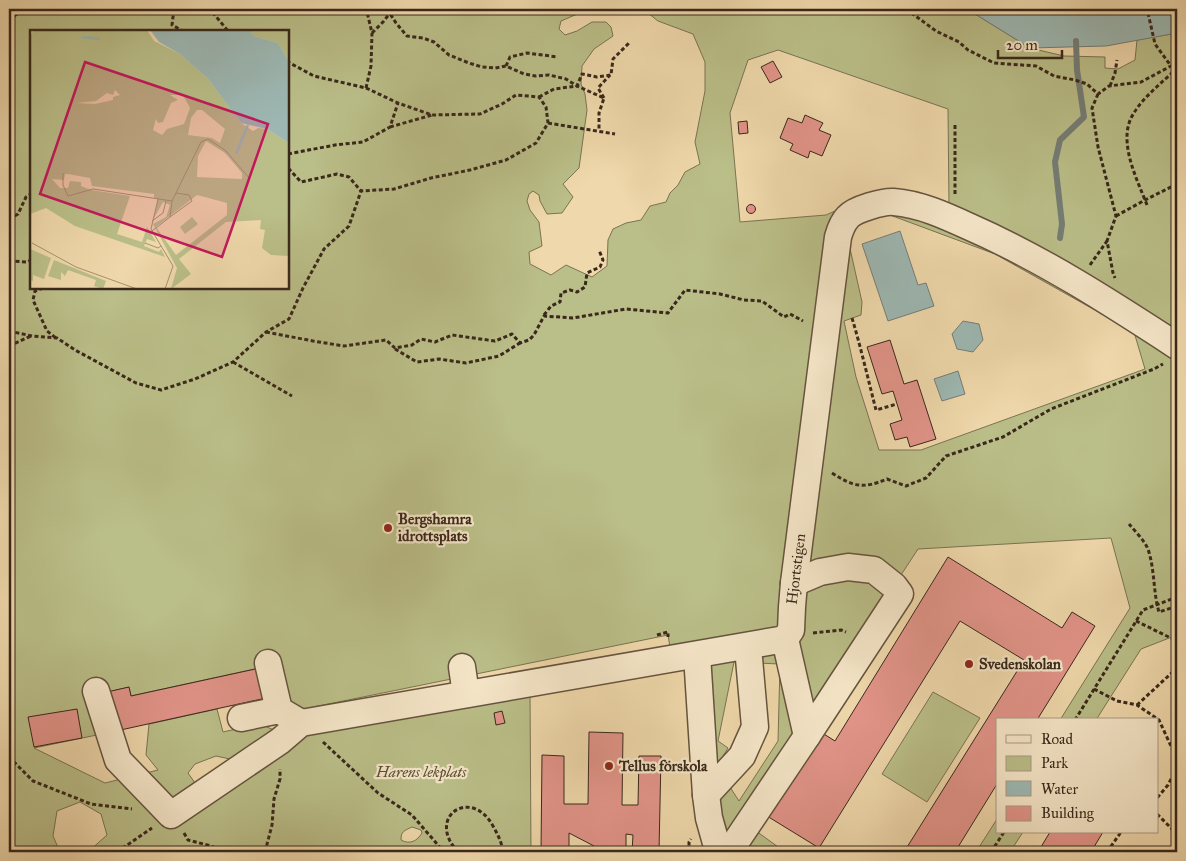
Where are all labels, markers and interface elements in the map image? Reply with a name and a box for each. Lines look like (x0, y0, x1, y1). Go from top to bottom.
scale bar (998, 28, 1062, 60)
inset map (30, 30, 289, 289)
text: 20 m (1006, 36, 1038, 54)
place label: Bergshamra idrottsplats (398, 510, 472, 546)
marker: Bergshamra idrottsplats (382, 522, 394, 534)
street label: Hjortstigen (783, 532, 809, 606)
place label: Svedenskolan (979, 655, 1062, 673)
marker: Svedenskolan (963, 658, 975, 670)
legend (996, 718, 1158, 834)
text: Road (1041, 730, 1073, 748)
text: Park (1041, 754, 1068, 772)
place label: Tellus förskola (618, 757, 708, 775)
marker: Tellus förskola (603, 760, 615, 772)
park label: Harens lekplats (375, 763, 467, 782)
text: Water (1041, 780, 1078, 798)
text: Building (1041, 804, 1095, 822)

